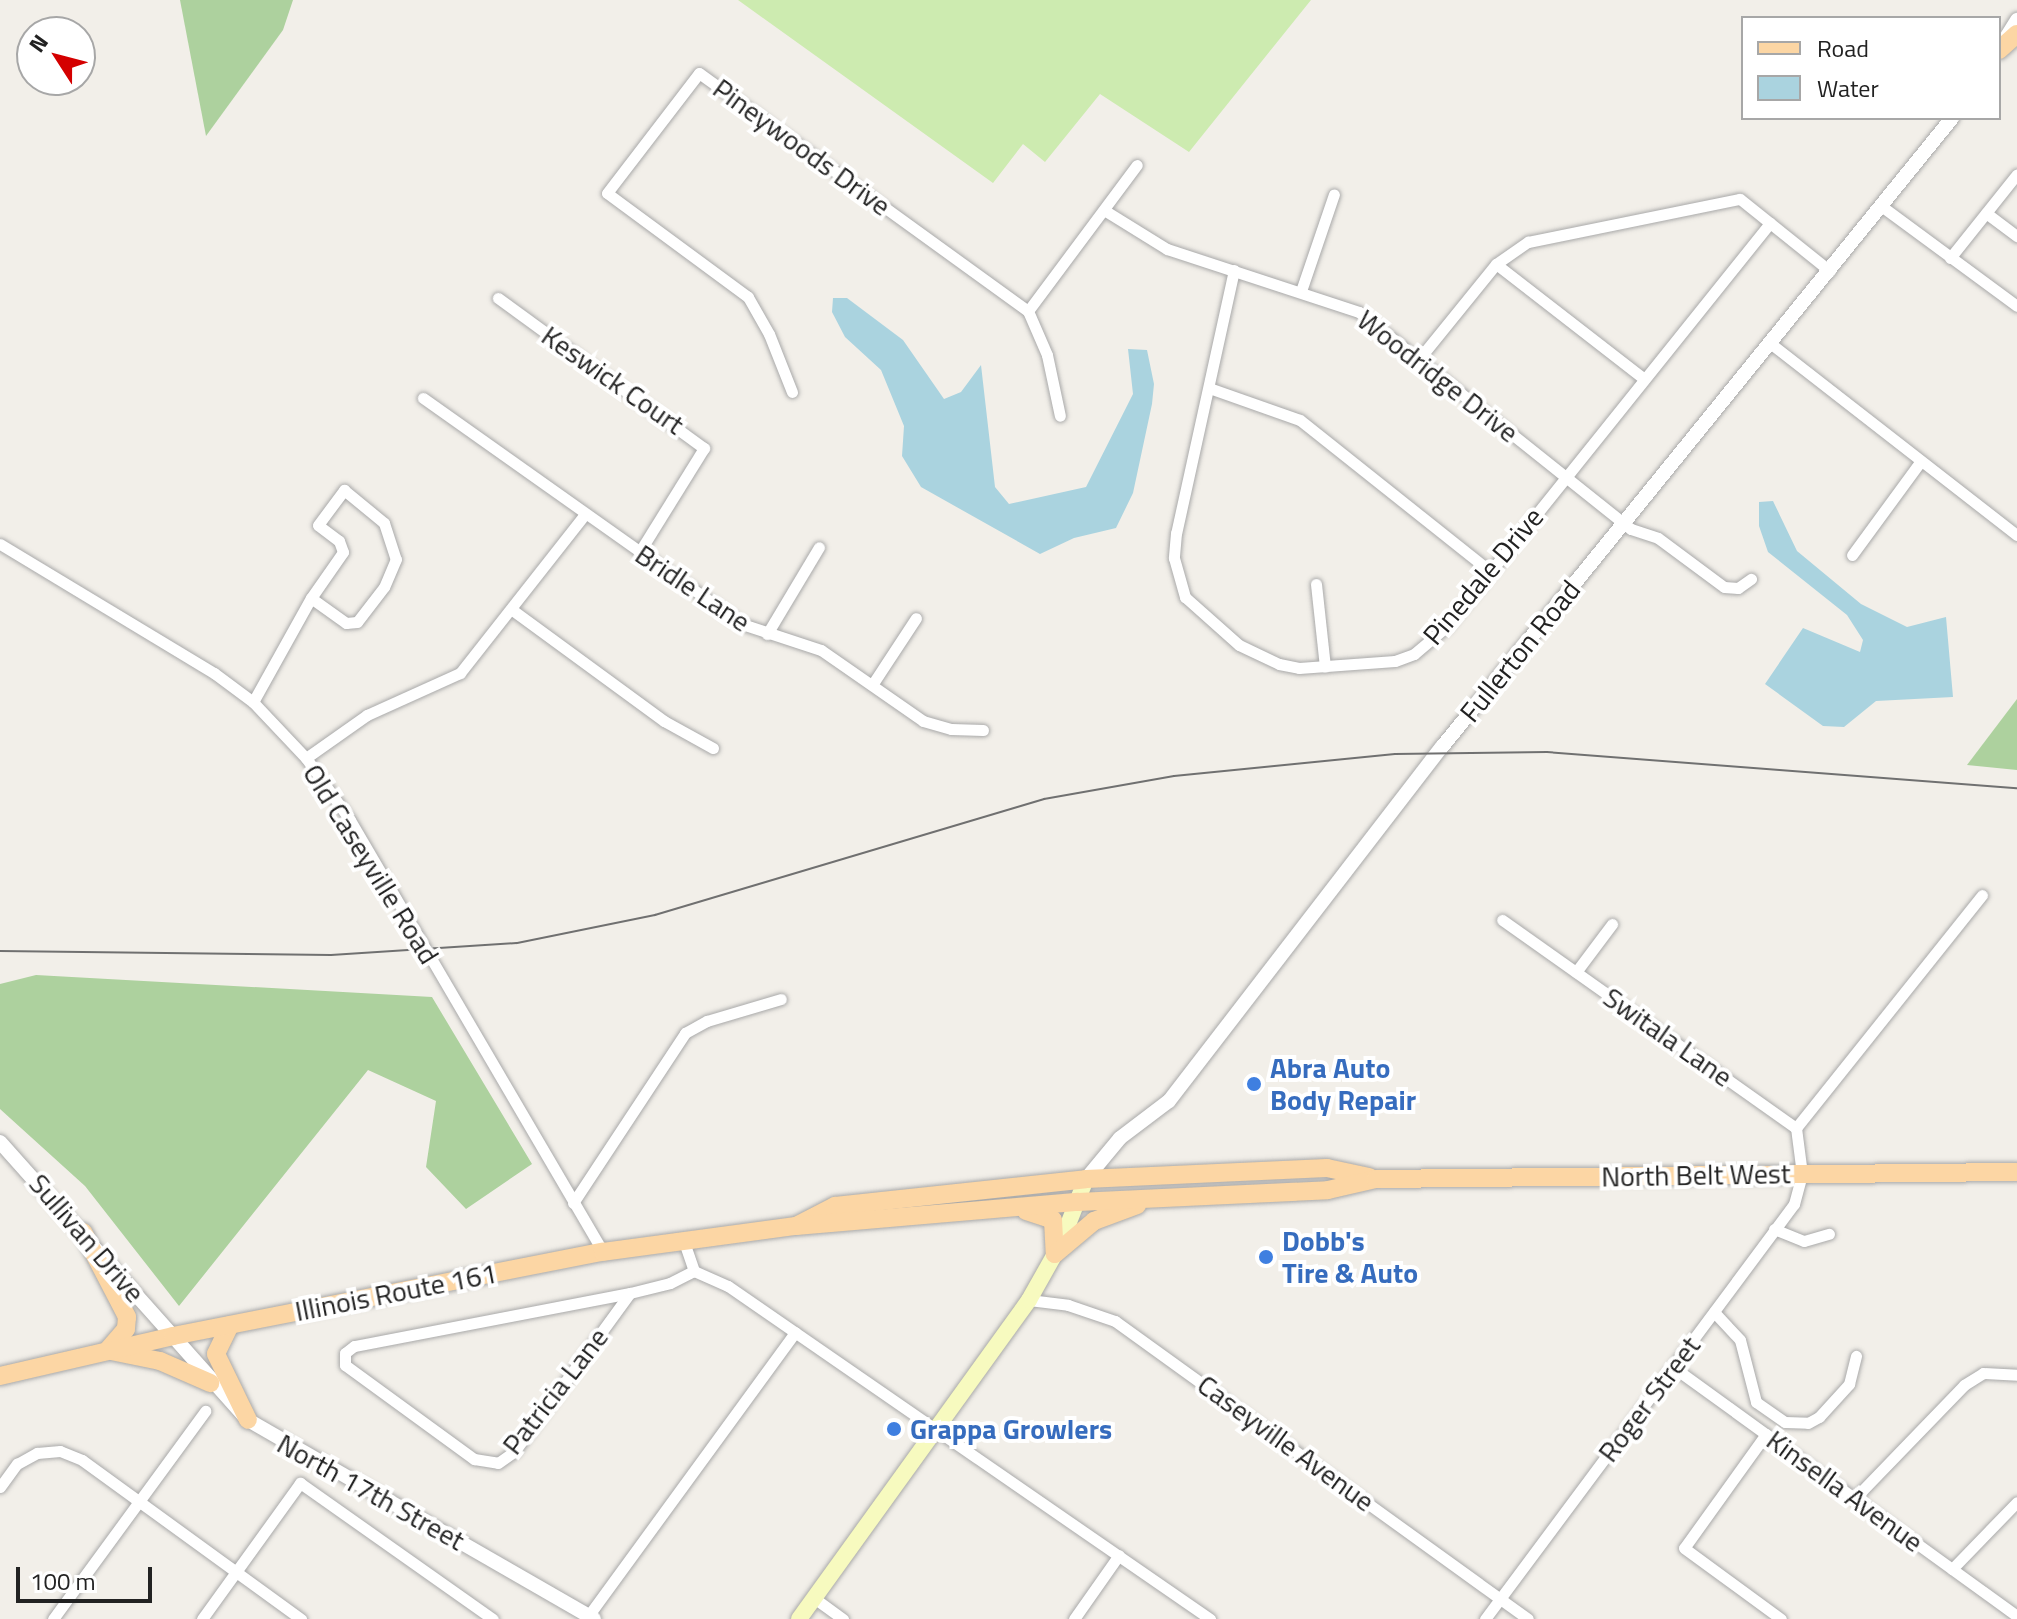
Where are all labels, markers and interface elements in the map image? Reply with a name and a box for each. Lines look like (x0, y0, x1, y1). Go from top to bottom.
north arrow (16, 16, 96, 96)
legend (1741, 16, 2001, 120)
text: N (20, 27, 56, 59)
text: Road (1817, 30, 1869, 66)
text: Water (1817, 70, 1879, 106)
street label: Pineywoods Drive (707, 71, 897, 223)
street label: Woodridge Drive (1351, 303, 1525, 449)
street label: Keswick Court (535, 319, 691, 441)
street label: Pinedale Drive (1416, 501, 1550, 651)
street label: Bridle Lane (629, 537, 757, 639)
street label: Fullerton Road (1453, 573, 1587, 729)
street label: Old Caseyville Road (296, 758, 446, 970)
street label: Switala Lane (1597, 980, 1739, 1094)
place label: Abra Auto Body Repair (1270, 1051, 1416, 1117)
marker: Abra Auto Body Repair (1245, 1075, 1263, 1093)
street label: North Belt West (1601, 1157, 1791, 1193)
street label: Sullivan Drive (22, 1167, 152, 1309)
place label: Dobb's Tire & Auto (1282, 1224, 1418, 1290)
marker: Dobb's Tire & Auto (1257, 1248, 1275, 1266)
street label: Illinois Route 161 (292, 1256, 500, 1328)
street label: Patricia Lane (495, 1321, 615, 1461)
street label: Roger Street (1591, 1330, 1707, 1468)
street label: Caseyville Avenue (1191, 1368, 1381, 1518)
place label: Grappa Growlers (910, 1412, 1112, 1446)
marker: Grappa Growlers (885, 1420, 903, 1438)
street label: Kinsella Avenue (1760, 1423, 1930, 1559)
street label: North 17th Street (272, 1427, 470, 1557)
scale bar (20, 1551, 156, 1601)
text: 100 m (30, 1563, 96, 1599)

